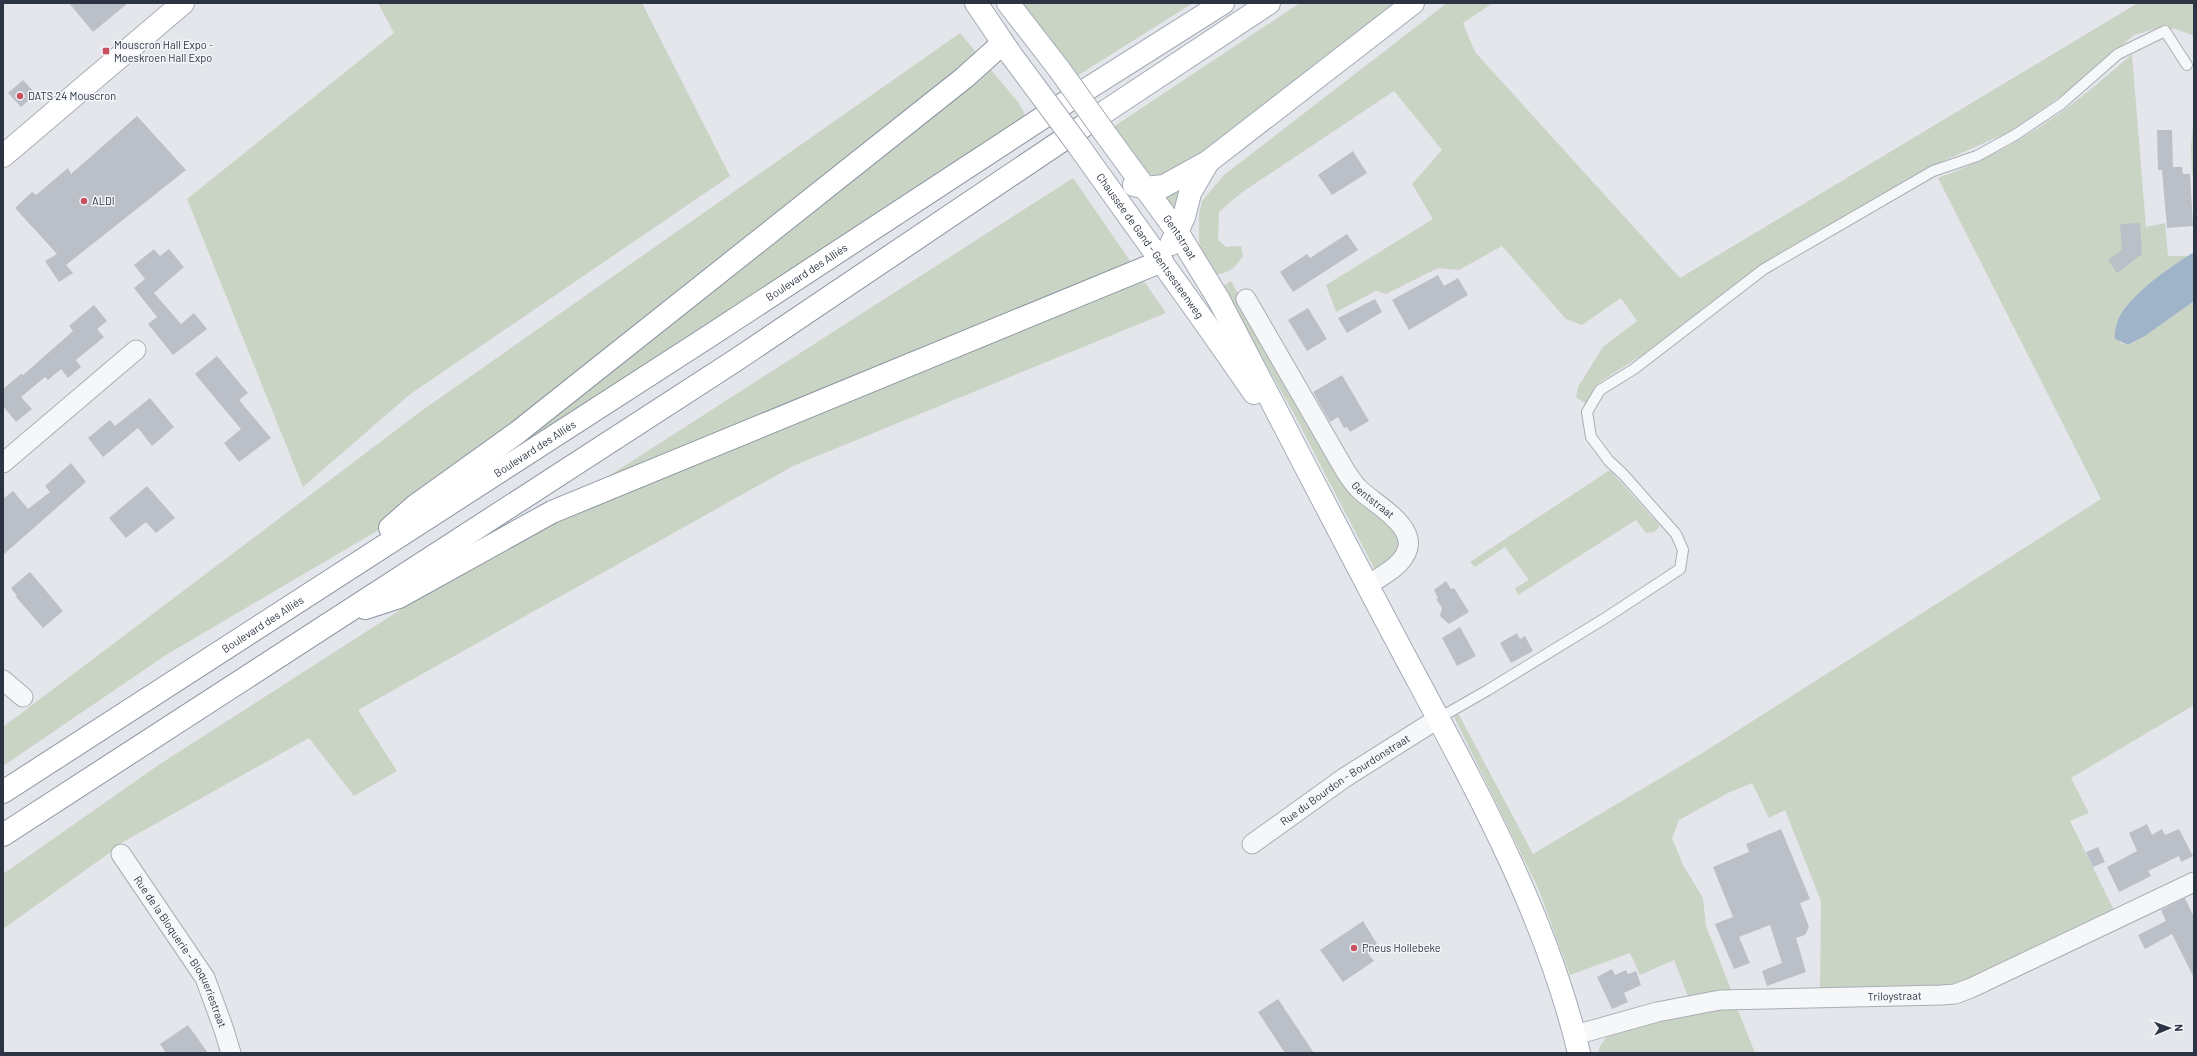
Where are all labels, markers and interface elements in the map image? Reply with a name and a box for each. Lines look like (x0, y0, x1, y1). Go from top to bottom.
place label: Mouscron Hall Expo - Moeskroen Hall Expo (114, 38, 213, 64)
marker: Mouscron Hall Expo - Moeskroen Hall Expo (101, 46, 111, 56)
place label: DATS 24 Mouscron (28, 89, 116, 102)
marker: DATS 24 Mouscron (15, 91, 25, 101)
street label: Chaussée de Gand - Gentsesteenweg (1094, 170, 1207, 321)
place label: ALDI (92, 194, 115, 207)
marker: ALDI (79, 196, 89, 206)
street label: Gentstraat (1161, 212, 1200, 262)
street label: Boulevard des Alliés (763, 240, 850, 303)
street label: Boulevard des Alliés (491, 417, 578, 479)
street label: Gentstraat (1349, 479, 1397, 521)
street label: Boulevard des Alliés (219, 593, 306, 655)
street label: Rue du Bourdon - Bourdonstraat (1277, 731, 1412, 828)
street label: Rue de la Bloquerie - Bloqueriestraat (132, 873, 230, 1029)
place label: Pneus Hollebeke (1362, 941, 1441, 954)
marker: Pneus Hollebeke (1349, 943, 1359, 953)
street label: Triloystraat (1867, 988, 1922, 1003)
north arrow (2149, 1008, 2189, 1048)
text: N (2173, 1024, 2186, 1032)

